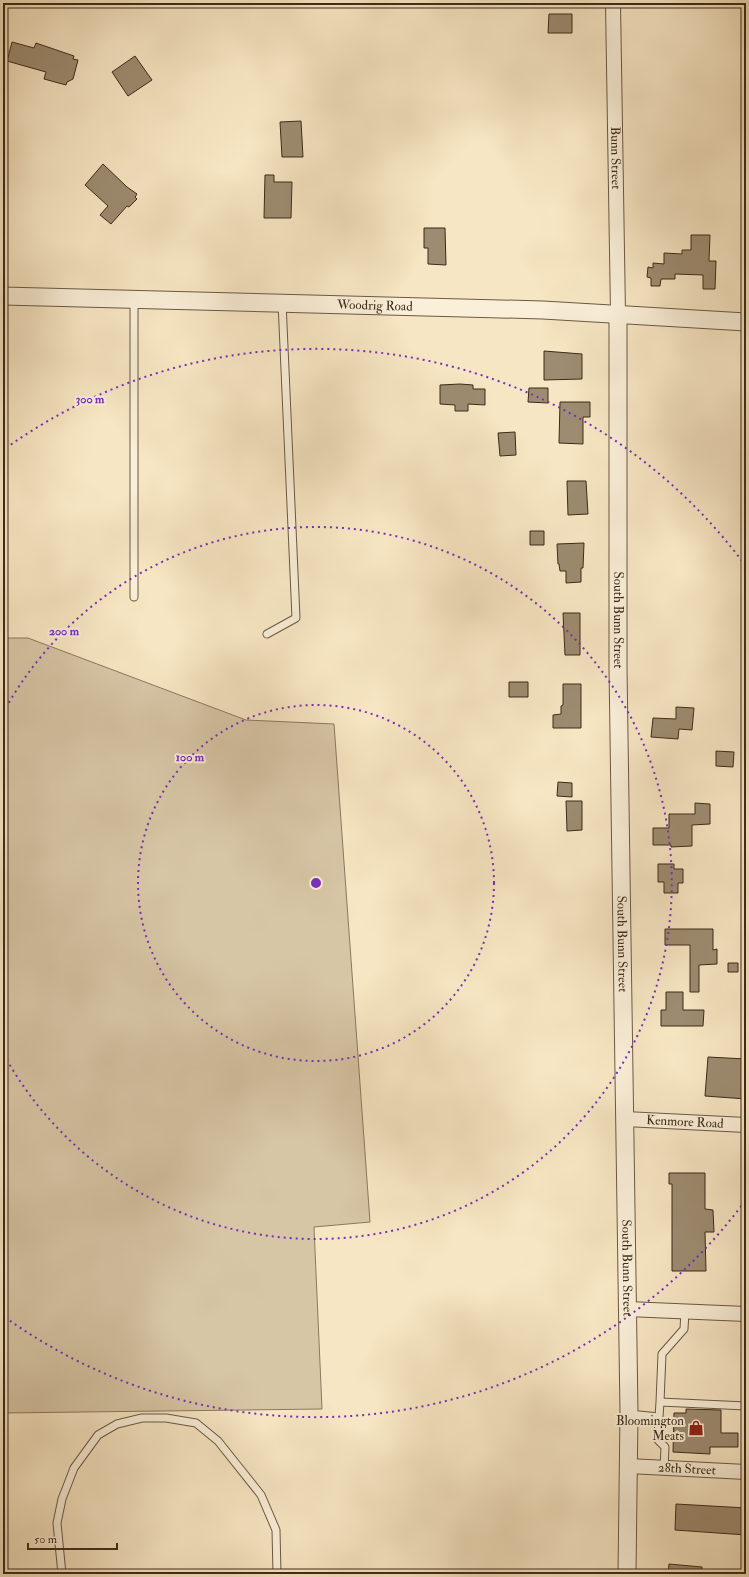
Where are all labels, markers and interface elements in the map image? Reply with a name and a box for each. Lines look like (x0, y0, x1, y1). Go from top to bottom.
street label: Bunn Street (607, 126, 624, 189)
street label: Woodrig Road (336, 297, 414, 315)
text: 300 m (76, 392, 105, 407)
street label: South Bunn Street (610, 572, 626, 668)
text: 200 m (49, 624, 80, 639)
text: 100 m (176, 750, 205, 765)
centre of rings (309, 876, 323, 890)
street label: South Bunn Street (613, 895, 631, 992)
street label: Kenmore Road (646, 1112, 725, 1132)
street label: South Bunn Street (618, 1219, 636, 1316)
place label: Bloomington Meats (616, 1413, 685, 1444)
shop icon: Bloomington Meats (687, 1419, 705, 1437)
street label: 28th Street (658, 1460, 716, 1478)
scale bar (28, 1525, 117, 1551)
text: 50 m (34, 1532, 58, 1547)

